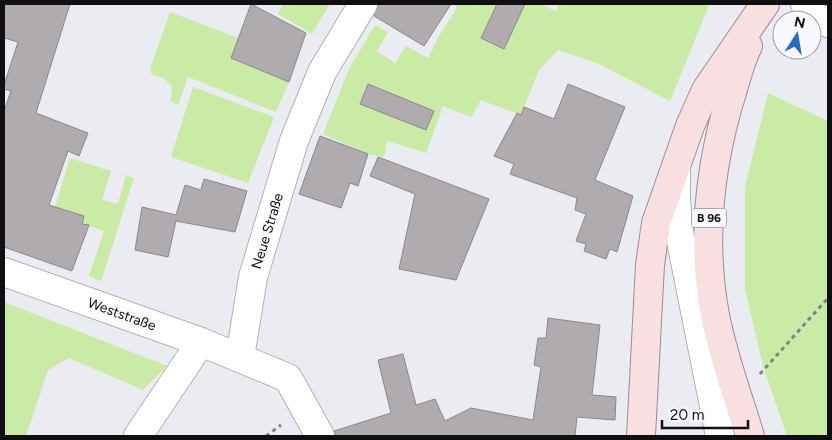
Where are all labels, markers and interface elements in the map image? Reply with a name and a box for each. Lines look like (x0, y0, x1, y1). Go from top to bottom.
north arrow (772, 10, 822, 60)
text: N (793, 13, 807, 32)
street label: Neue Straße (248, 191, 287, 271)
road number: B 96 (692, 208, 726, 228)
street label: Weststraße (85, 294, 159, 335)
scale bar (662, 398, 748, 430)
text: 20 m (670, 406, 704, 424)

